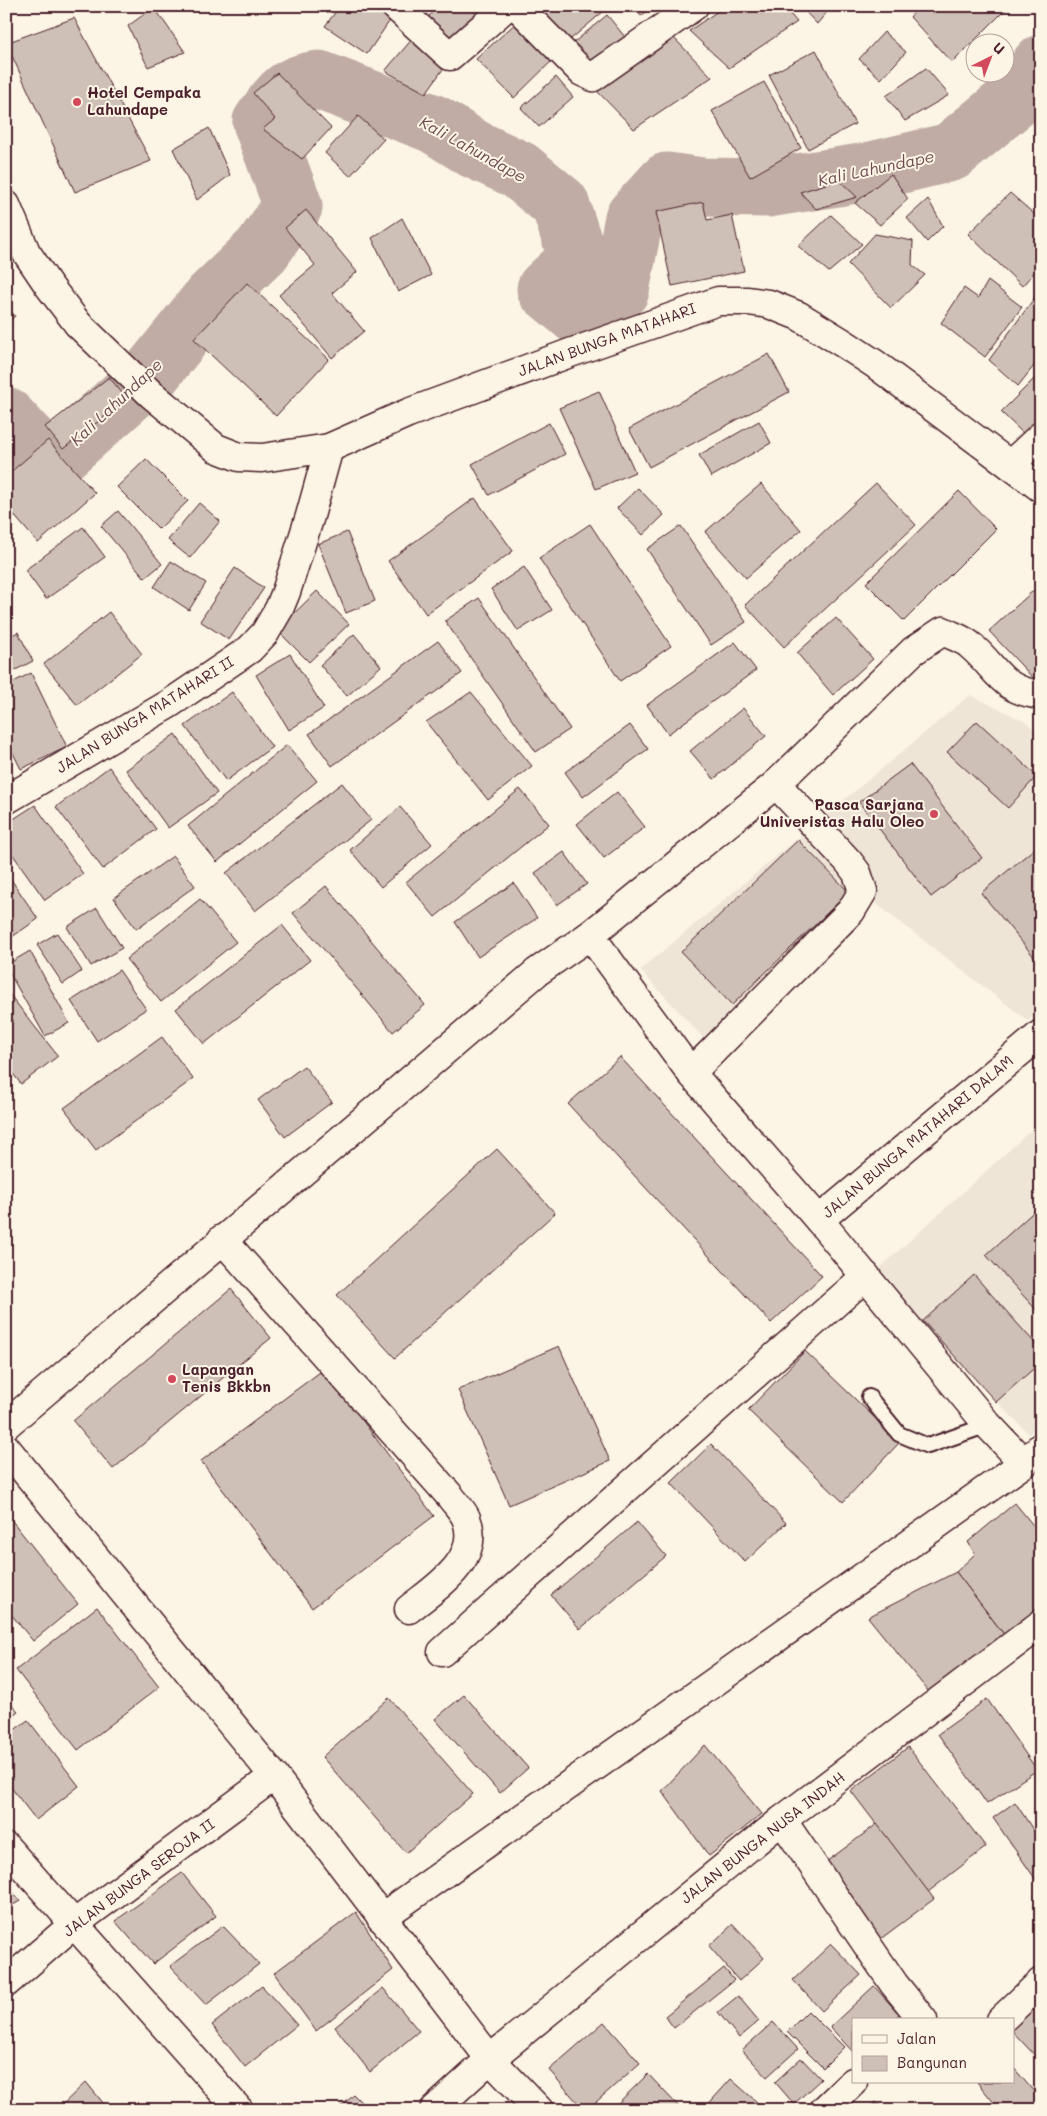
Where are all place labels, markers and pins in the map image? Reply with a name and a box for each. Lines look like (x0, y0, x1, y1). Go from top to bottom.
place label: Hotel Cempaka Lahundape (87, 82, 201, 119)
marker: Hotel Cempaka Lahundape (71, 96, 83, 108)
place label: Pasca Sarjana Univeristas Halu Oleo (760, 794, 924, 831)
marker: Pasca Sarjana Univeristas Halu Oleo (928, 808, 940, 820)
place label: Lapangan Tenis Bkkbn (182, 1359, 271, 1396)
marker: Lapangan Tenis Bkkbn (166, 1373, 178, 1385)

